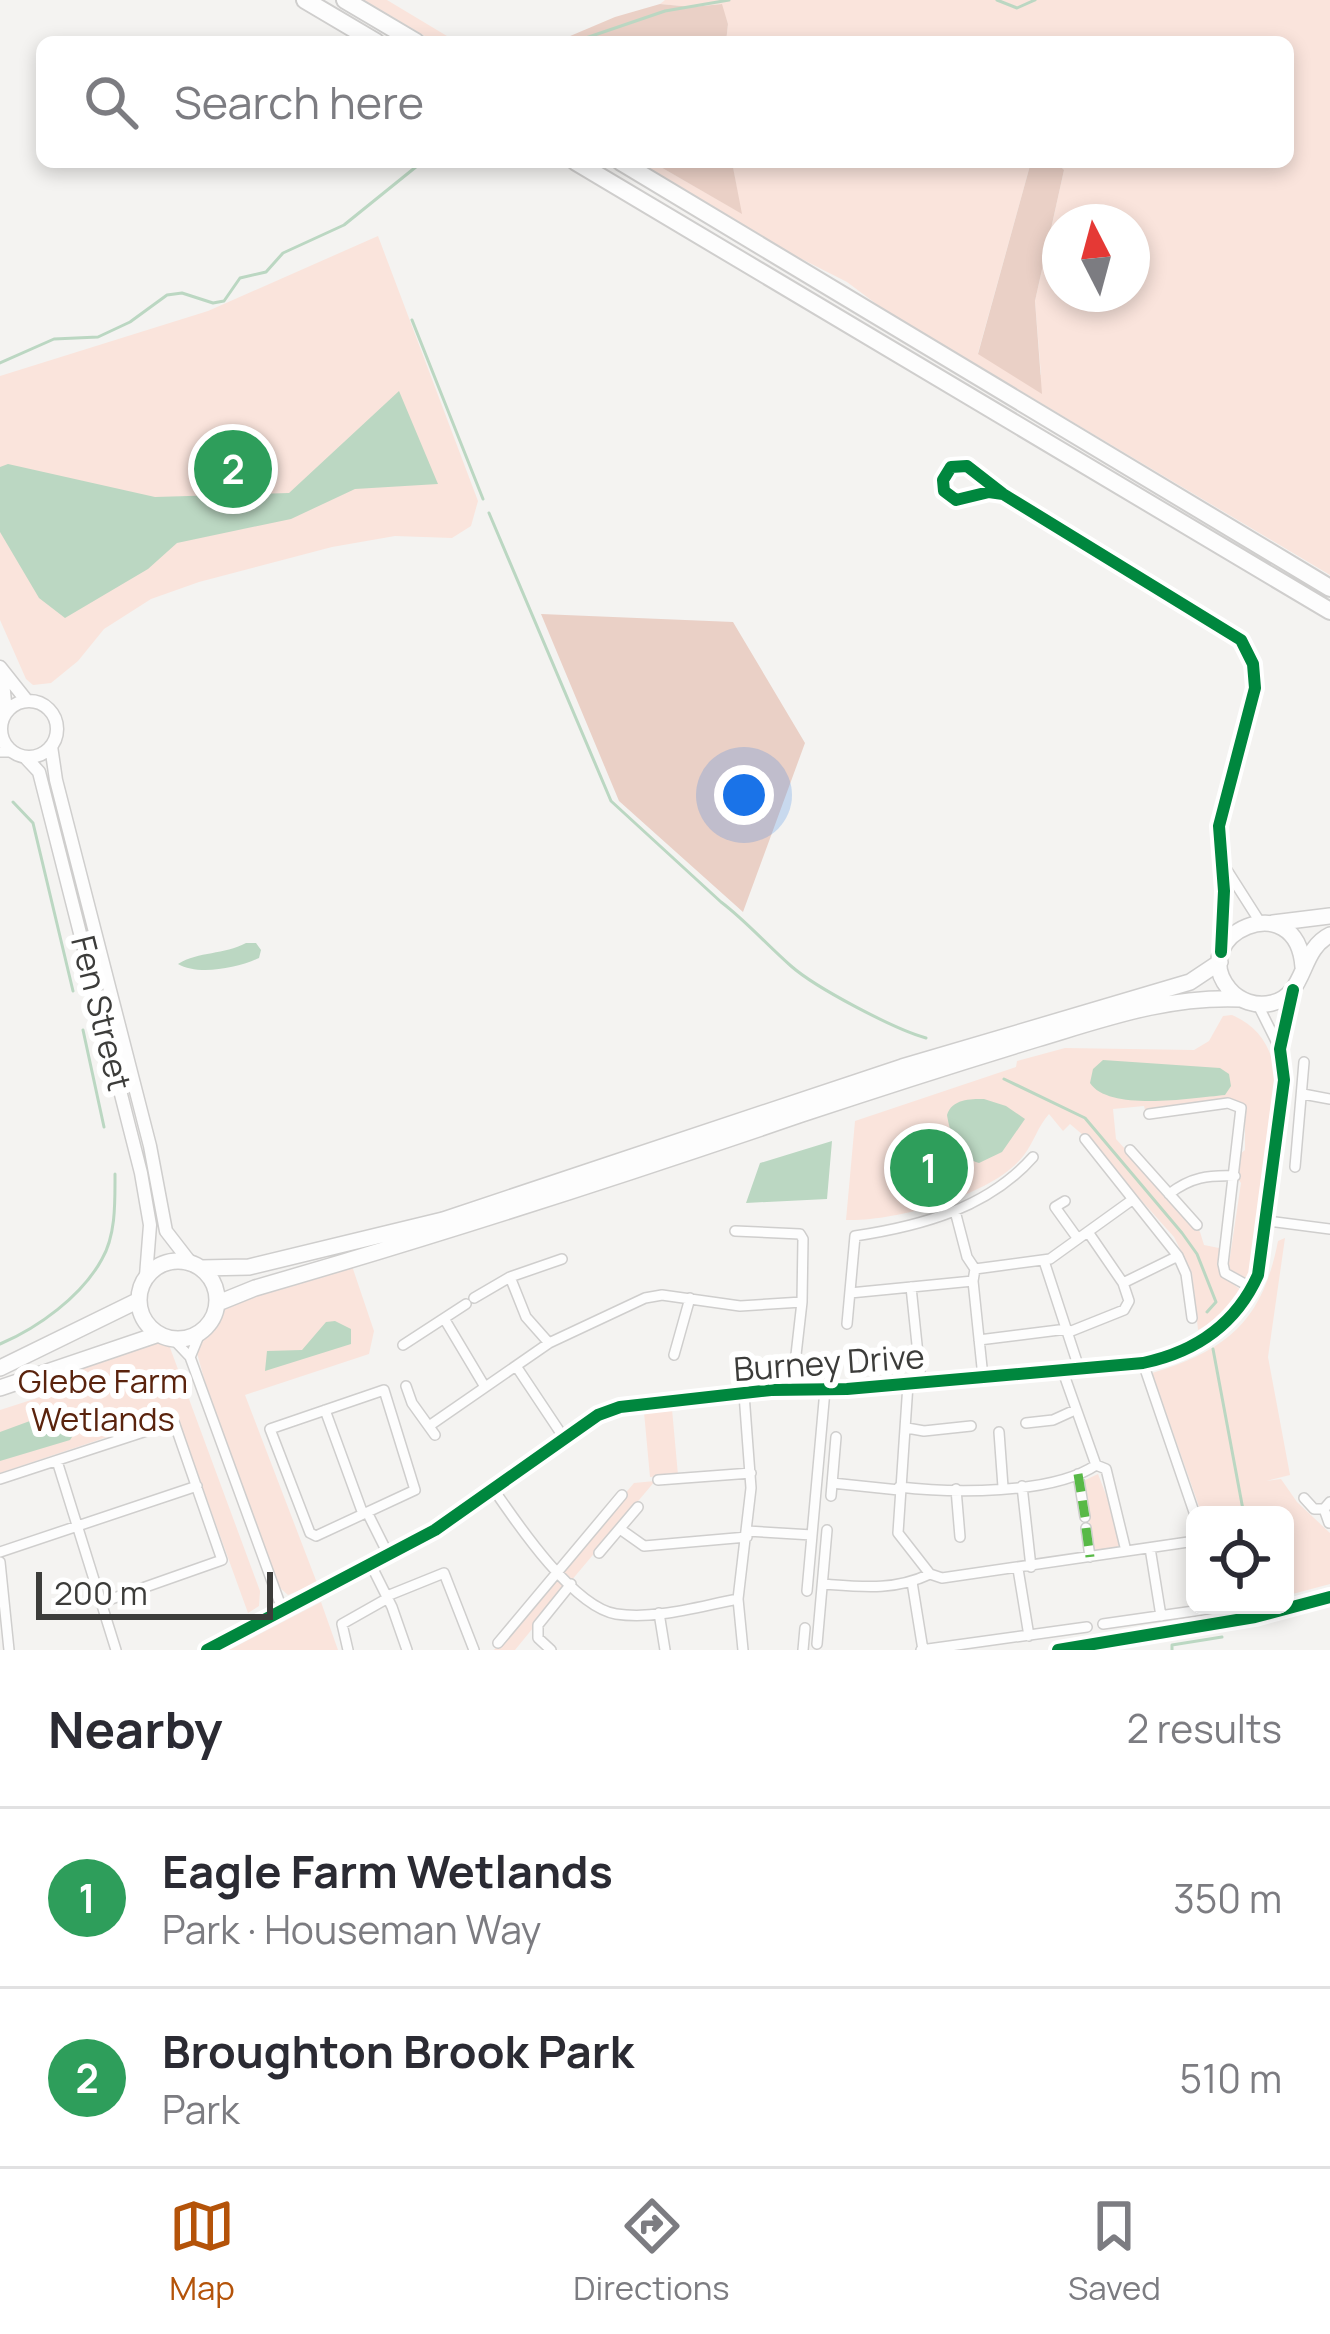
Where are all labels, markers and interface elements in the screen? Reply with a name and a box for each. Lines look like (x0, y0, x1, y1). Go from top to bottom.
search box (36, 36, 1294, 168)
icon: search (78, 69, 144, 135)
text: Search here (174, 71, 424, 133)
north arrow (1042, 204, 1150, 312)
pin: 2 (194, 424, 272, 514)
your location (714, 765, 774, 825)
street label: Fen Street (61, 931, 143, 1095)
pin: 1 (890, 1123, 968, 1213)
street label: Burney Drive (732, 1333, 926, 1391)
park label: Glebe Farm Wetlands (18, 1358, 188, 1441)
map controls (1186, 1506, 1294, 1614)
button: locate (1186, 1506, 1294, 1614)
scale bar (36, 1566, 273, 1619)
text: 200 m (54, 1570, 148, 1615)
text: Nearby (48, 1694, 223, 1763)
text: 2 results (1127, 1701, 1282, 1755)
text: Eagle Farm Wetlands (162, 1840, 613, 1902)
text: 1 (78, 1871, 96, 1925)
text: 350 m (1173, 1871, 1282, 1925)
text: Park · Houseman Way (162, 1902, 541, 1956)
text: Broughton Brook Park (162, 2020, 634, 2082)
text: 2 (75, 2051, 99, 2105)
text: 510 m (1180, 2051, 1282, 2105)
text: Park (162, 2082, 240, 2136)
tab: Map (169, 2193, 235, 2310)
tab: Directions (573, 2193, 730, 2310)
tab: Saved (1068, 2193, 1161, 2310)

